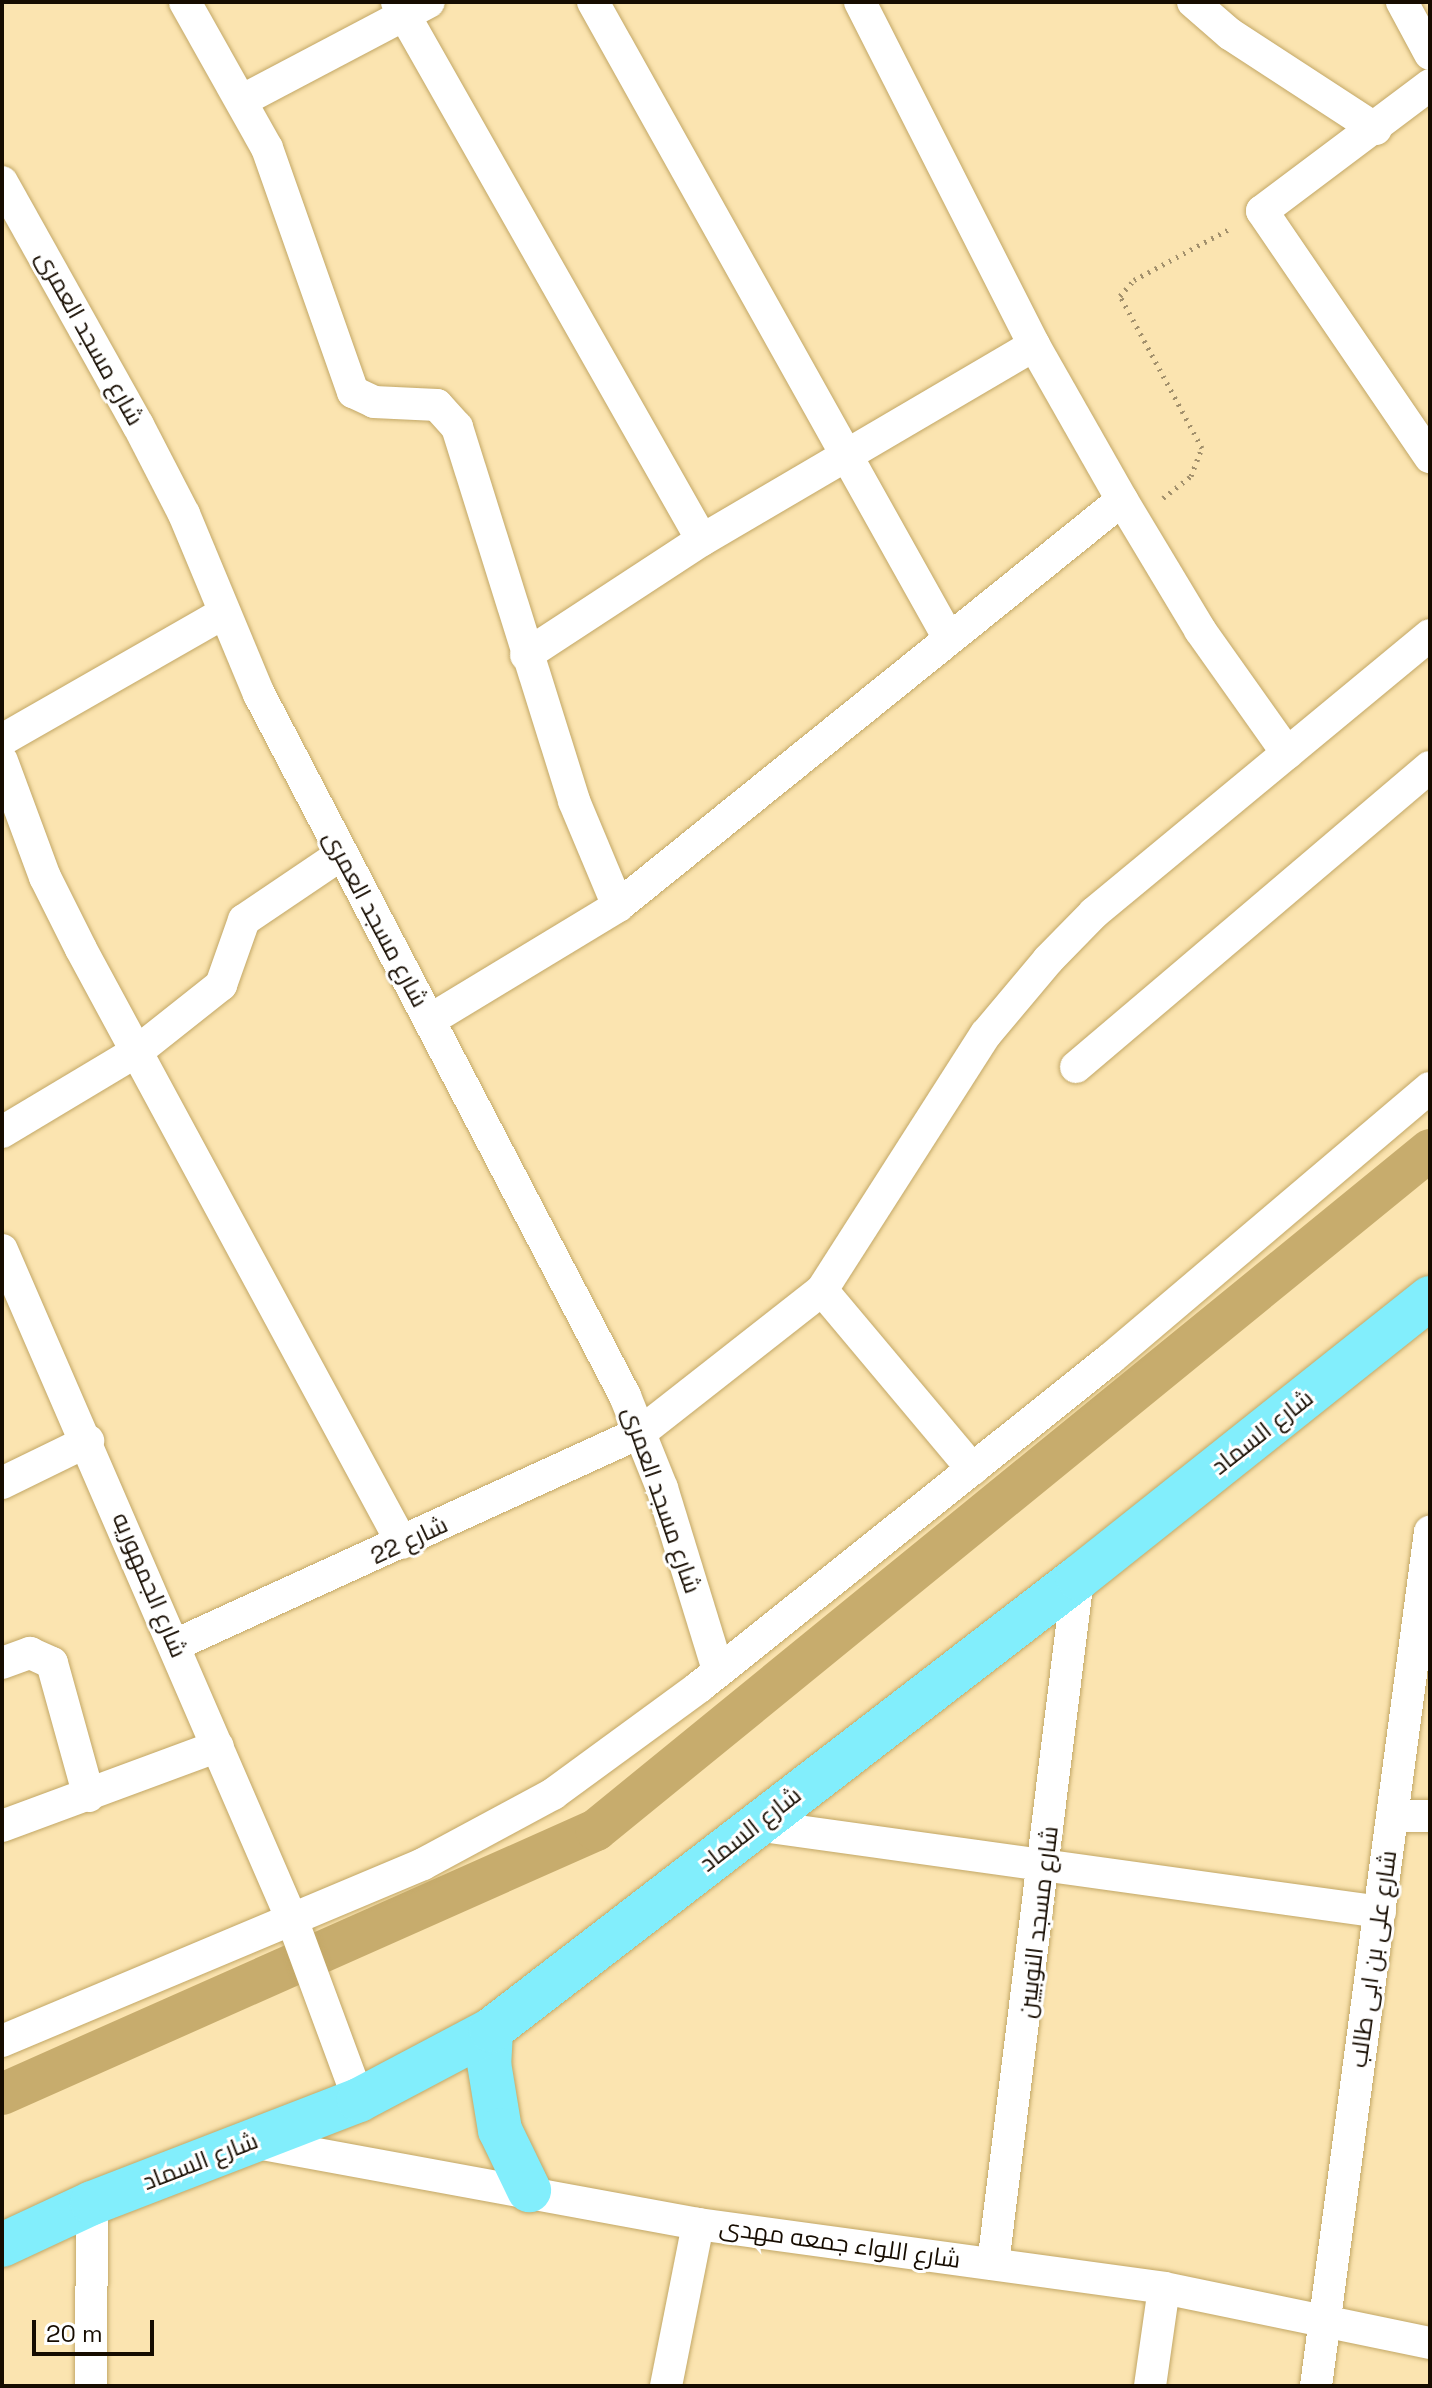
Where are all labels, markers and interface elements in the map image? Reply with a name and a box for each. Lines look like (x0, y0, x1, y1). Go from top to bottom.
street label: شارع مسجد العمرى (30, 246, 150, 430)
street label: شارع مسجد العمرى (317, 826, 435, 1012)
street label: شارع السماد (1205, 1383, 1319, 1481)
street label: شارع مسجد العمرى (617, 1403, 707, 1597)
street label: شارع الجمهوريه (107, 1508, 193, 1662)
street label: شارع 22 (366, 1510, 452, 1570)
street label: شارع السماد (693, 1780, 807, 1878)
street label: شارع مسجد النوبيين (1012, 1824, 1064, 2020)
street label: شارع على بن ابى طالب (1344, 1849, 1402, 2069)
street label: شارع السماد (138, 2126, 262, 2196)
street label: شارع اللواء جمعه مهدى (718, 2212, 962, 2274)
scale bar (36, 2304, 158, 2354)
text: 20 m (46, 2318, 103, 2349)

